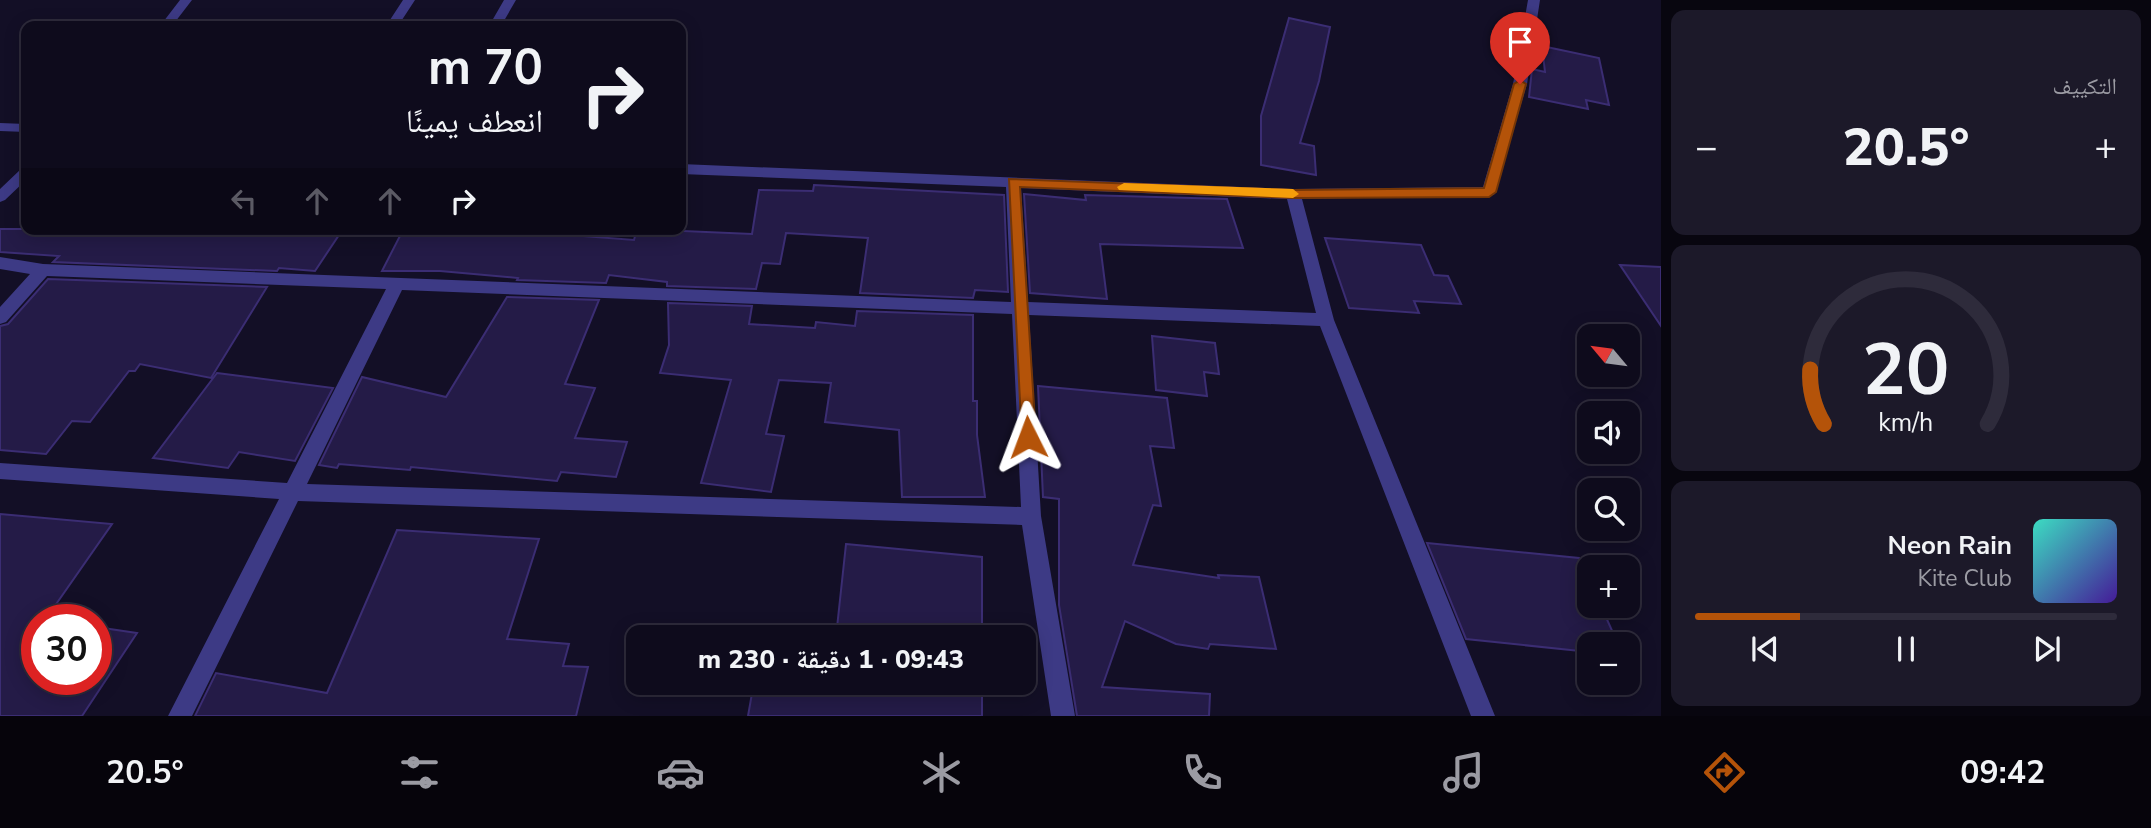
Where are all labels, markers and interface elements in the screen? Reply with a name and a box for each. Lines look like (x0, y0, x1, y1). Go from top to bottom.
pin (1490, 12.0, 1550, 84)
icon: arrive (1501, 23, 1539, 61)
text: 70 m (428, 34, 543, 101)
icon: right (567, 49, 658, 140)
text: التكييف (2052, 71, 2117, 102)
text: انعطف يمينًا (406, 100, 543, 143)
text: 20.5° (1842, 112, 1970, 183)
text: − (1695, 122, 1718, 173)
text: + (2094, 122, 2117, 173)
icon: left (225, 182, 263, 220)
icon: ahead (298, 182, 336, 220)
icon: ahead (371, 182, 409, 220)
icon: right (444, 182, 482, 220)
text: 20 (1862, 320, 1950, 420)
north arrow (1577, 324, 1640, 387)
map controls (1577, 324, 1640, 695)
position arrow (991, 400, 1065, 474)
button: sound (1577, 401, 1640, 464)
text: km/h (1878, 406, 1934, 440)
button: search (1577, 478, 1640, 541)
text: Neon Rain (1887, 528, 2012, 563)
button: + (1577, 555, 1640, 618)
text: Kite Club (1918, 563, 2012, 594)
speed limit sign: 30 (21, 604, 112, 695)
icon: previous (1746, 630, 1784, 668)
icon: pause (1887, 630, 1925, 668)
icon: next (2028, 630, 2066, 668)
button: − (1577, 632, 1640, 695)
text: 09:43 · 1 دقيقة · 230 m (698, 642, 964, 677)
icon: filters (395, 748, 444, 797)
icon: car (656, 748, 705, 797)
icon: climate (917, 748, 966, 797)
icon: phone (1178, 748, 1227, 797)
icon: music (1439, 748, 1488, 797)
icon: directions (1700, 748, 1749, 797)
text: 20.5° (106, 751, 184, 794)
text: 09:42 (1960, 751, 2045, 794)

